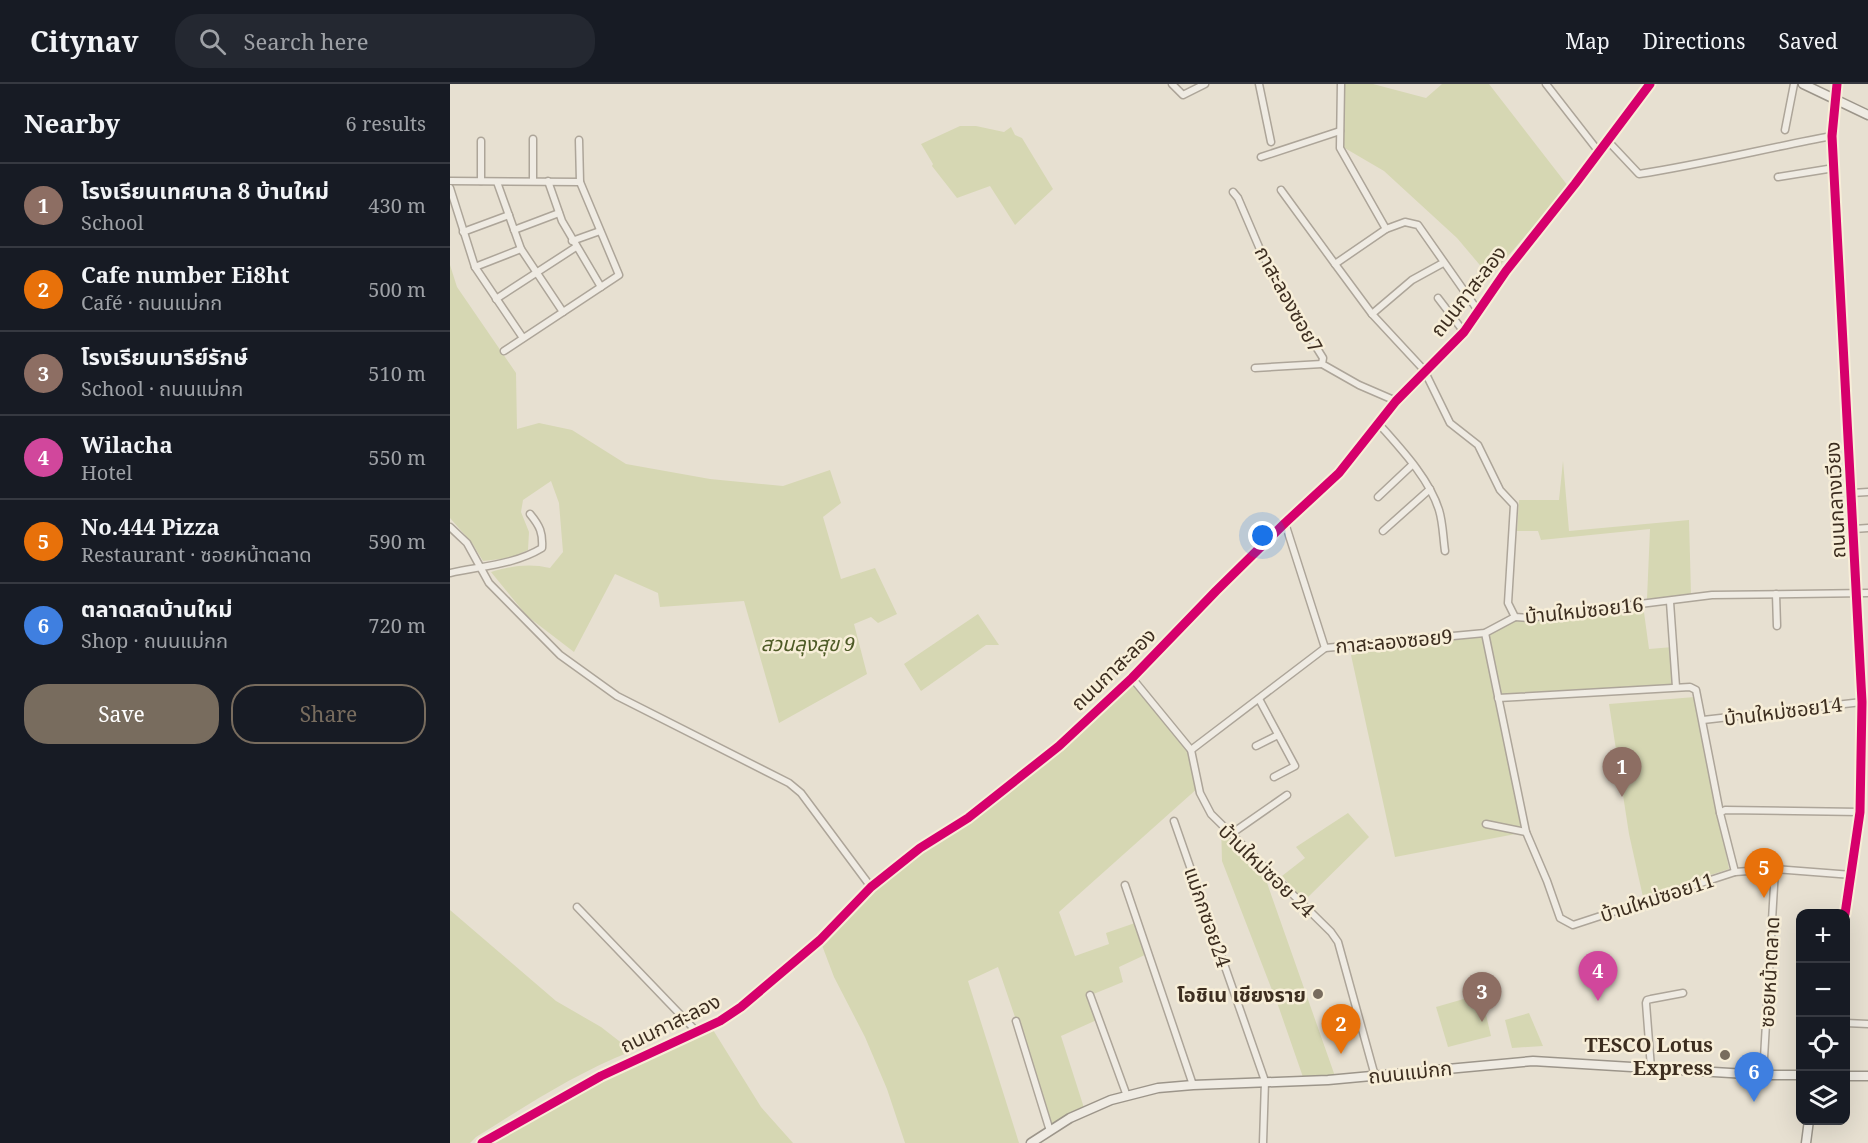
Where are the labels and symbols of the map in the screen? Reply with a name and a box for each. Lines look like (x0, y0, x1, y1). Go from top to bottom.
street label: ถนนกาสะลอง (1424, 240, 1512, 342)
street label: กาสะลองซอย7 (1249, 241, 1329, 357)
street label: ถนนกลางเวียง (1818, 441, 1852, 559)
your location (1248, 521, 1277, 550)
street label: บ้านใหม่ซอย16 (1523, 590, 1645, 630)
street label: ถนนกาสะลอง (1065, 622, 1161, 716)
street label: กาสะลองซอย9 (1334, 622, 1454, 660)
park label: สวนลุงสุข 9 (761, 630, 855, 657)
street label: บ้านใหม่ซอย14 (1722, 690, 1844, 732)
pin: 1 (1602, 748, 1642, 797)
street label: บ้านใหม่ซอย 24 (1213, 817, 1321, 923)
pin: 5 (1744, 848, 1784, 898)
street label: แม่กกซอย24 (1178, 863, 1238, 971)
street label: บ้านใหม่ซอย11 (1596, 866, 1718, 928)
street label: ซอยหน้าตลาด (1753, 916, 1785, 1028)
pin: 4 (1578, 952, 1618, 1001)
pin: 3 (1462, 972, 1502, 1022)
place label: โอชิเน เชียงราย (1177, 981, 1306, 1008)
street label: ถนนกาสะลอง (615, 987, 725, 1059)
marker: โอชิเน เชียงราย (1311, 987, 1325, 1001)
pin: 2 (1322, 1004, 1360, 1054)
place label: TESCO Lotus Express (1585, 1031, 1713, 1081)
marker: TESCO Lotus Express (1718, 1048, 1732, 1062)
pin: 6 (1734, 1052, 1774, 1102)
street label: ถนนแม่กก (1367, 1054, 1453, 1090)

